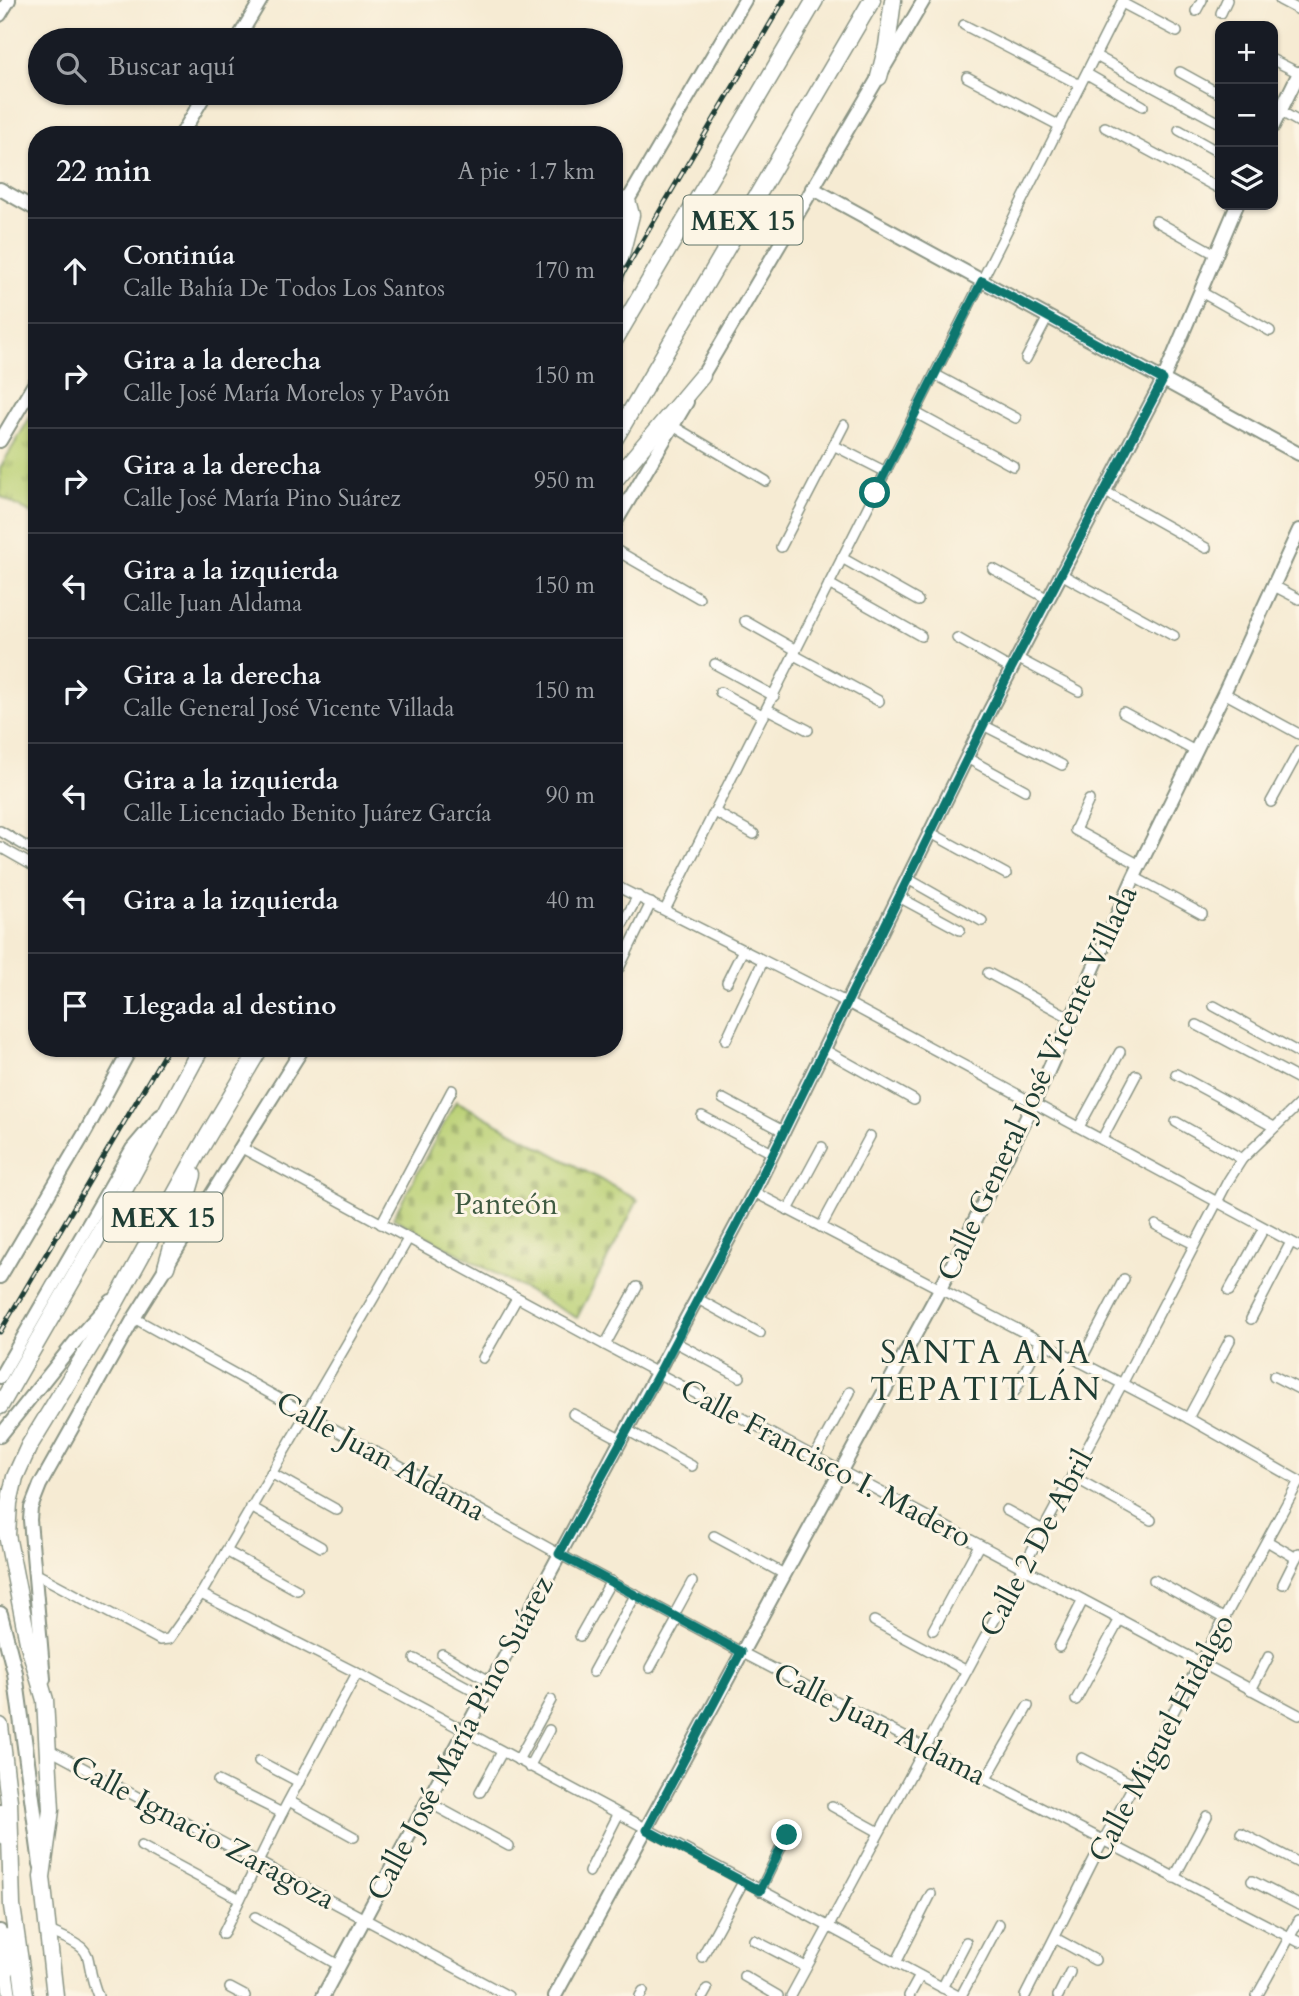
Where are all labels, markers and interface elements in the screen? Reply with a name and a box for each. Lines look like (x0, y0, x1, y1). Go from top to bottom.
map controls (1215, 21, 1278, 210)
button: + (1215, 21, 1278, 84)
search box (28, 28, 623, 105)
icon: search (52, 48, 90, 86)
text: Buscar aquí (108, 49, 235, 84)
button: − (1215, 84, 1278, 147)
button: layers (1215, 147, 1278, 210)
text: 22 min (56, 151, 151, 192)
text: A pie · 1.7 km (458, 156, 595, 187)
road number: MEX 15 (684, 196, 802, 244)
text: Continúa (123, 238, 235, 273)
icon: ahead (56, 252, 94, 290)
text: 170 m (534, 255, 595, 286)
text: Calle Bahía De Todos Los Santos (123, 273, 445, 304)
text: Gira a la derecha (123, 343, 321, 378)
icon: right (56, 357, 94, 395)
text: 150 m (534, 360, 595, 391)
text: Calle José María Morelos y Pavón (123, 378, 450, 409)
text: Gira a la derecha (123, 448, 321, 483)
icon: right (56, 462, 94, 500)
text: 950 m (534, 465, 595, 496)
route start (859, 477, 890, 508)
text: Calle José María Pino Suárez (123, 483, 401, 514)
text: Gira a la izquierda (123, 553, 339, 588)
icon: left (56, 567, 94, 605)
text: 150 m (534, 570, 595, 601)
text: Calle Juan Aldama (123, 588, 302, 619)
text: Gira a la derecha (123, 658, 321, 693)
icon: right (56, 672, 94, 710)
text: 150 m (534, 675, 595, 706)
text: Calle General José Vicente Villada (123, 693, 454, 724)
text: Gira a la izquierda (123, 763, 339, 798)
icon: left (56, 777, 94, 815)
text: 90 m (546, 780, 595, 811)
text: Calle Licenciado Benito Juárez García (123, 798, 492, 829)
street label: Calle General José Vicente Villada (928, 879, 1147, 1288)
icon: left (56, 882, 94, 920)
text: Gira a la izquierda (123, 883, 339, 918)
text: 40 m (546, 885, 595, 916)
icon: arrive (56, 987, 94, 1025)
text: Llegada al destino (123, 988, 337, 1023)
park label: Panteón (454, 1184, 558, 1225)
road number: MEX 15 (104, 1192, 222, 1242)
district label: SANTA ANA TEPATITLÁN (870, 1331, 1102, 1412)
street label: Calle Francisco I. Madero (673, 1369, 979, 1558)
street label: Calle Juan Aldama (269, 1382, 493, 1531)
street label: Calle 2 De Abril (970, 1442, 1103, 1644)
street label: Calle José María Pino Suárez (357, 1568, 564, 1908)
street label: Calle Miguel Hidalgo (1079, 1607, 1244, 1869)
street label: Calle Juan Aldama (766, 1653, 993, 1796)
street label: Calle Ignacio Zaragoza (63, 1745, 342, 1920)
route end (771, 1819, 802, 1850)

